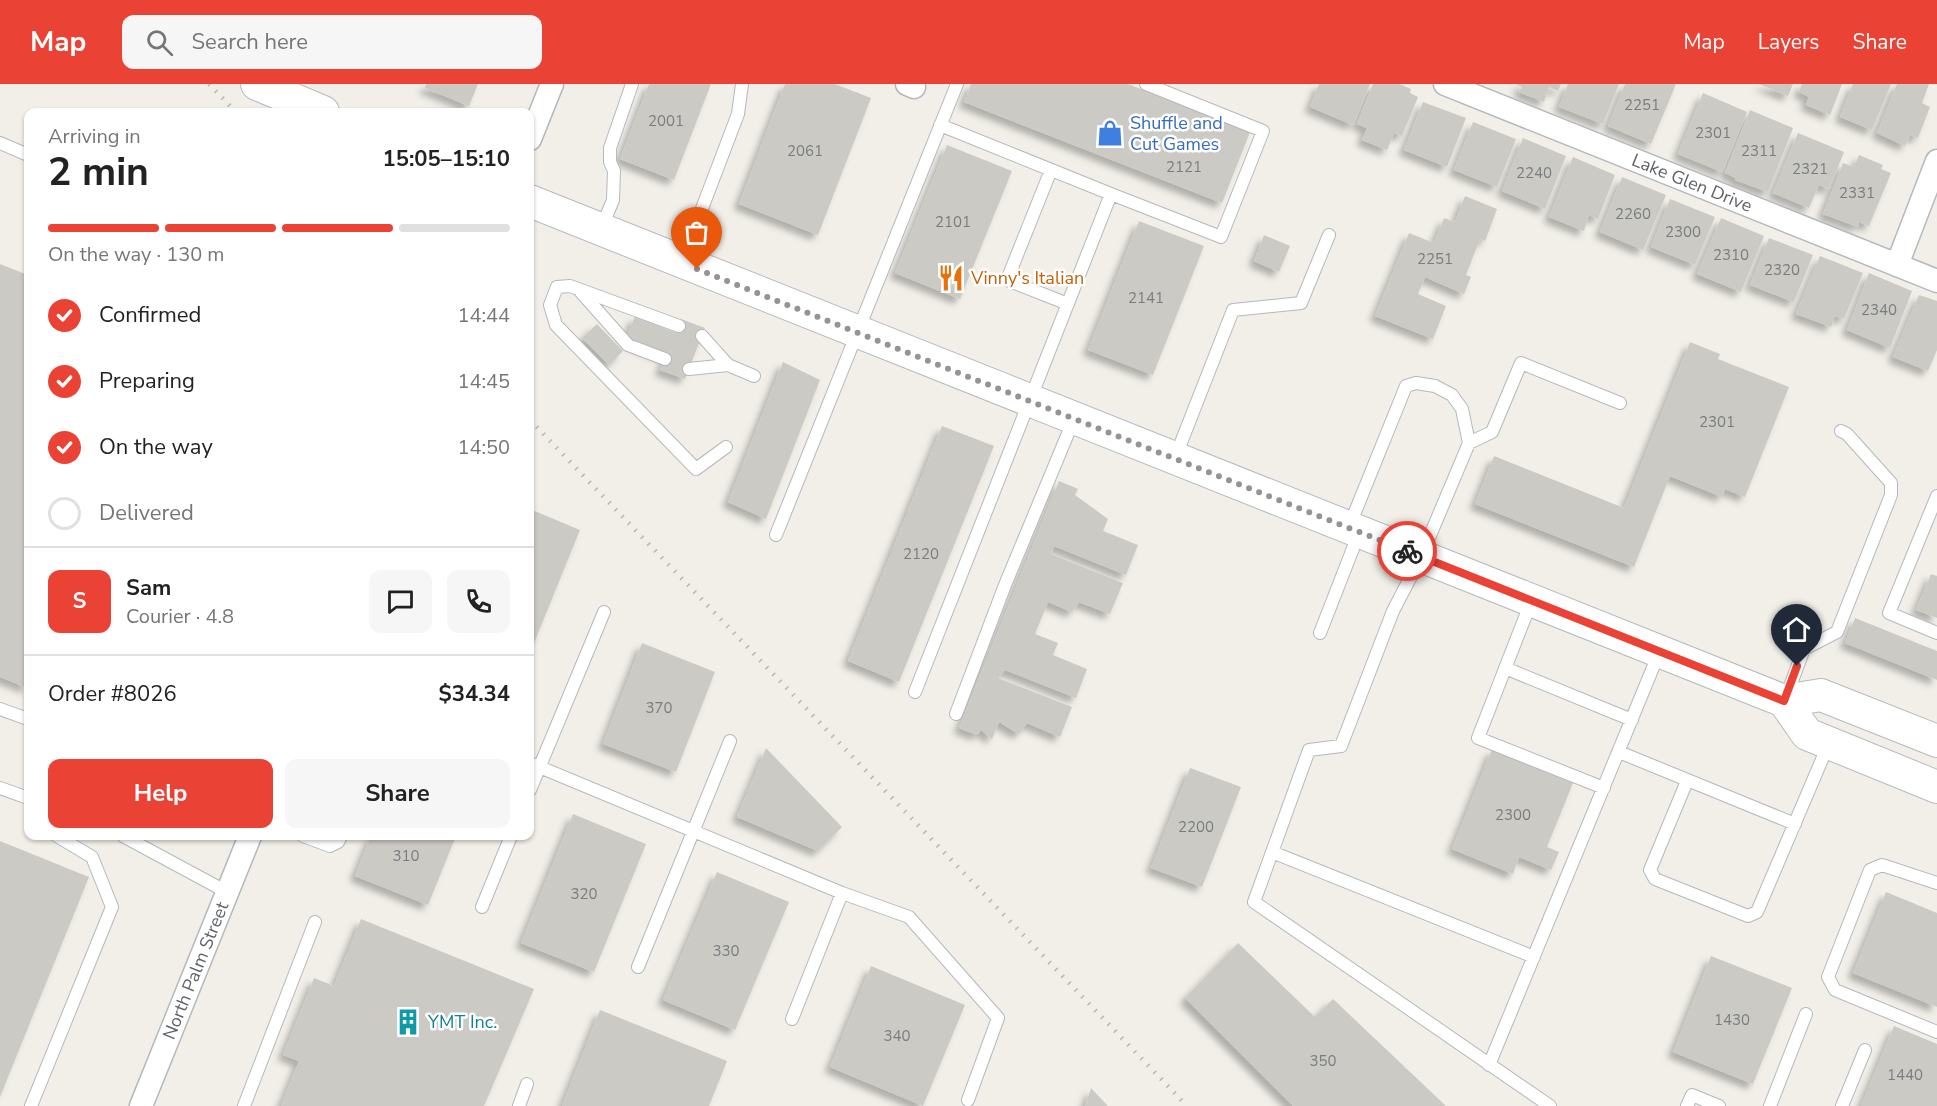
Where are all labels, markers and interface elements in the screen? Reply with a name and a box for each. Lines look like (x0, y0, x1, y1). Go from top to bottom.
search box (122, 15, 542, 69)
text: Map (30, 23, 86, 61)
icon: search (143, 26, 176, 59)
text: Search here (191, 27, 308, 57)
text: Map (1683, 28, 1725, 56)
text: Layers (1758, 28, 1819, 56)
text: Share (1852, 28, 1907, 56)
house number: 2251 (1624, 95, 1660, 115)
house number: 2001 (648, 111, 684, 131)
place label: Shuffle and Cut Games (1130, 111, 1223, 156)
shop icon: Shuffle and Cut Games (1095, 118, 1125, 148)
text: Arriving in (48, 123, 141, 150)
house number: 2301 (1695, 123, 1731, 143)
house number: 2061 (787, 141, 823, 161)
house number: 2311 (1741, 141, 1777, 161)
text: 15:05–15:10 (382, 144, 510, 174)
text: 2 min (48, 146, 149, 199)
street label: Lake Glen Drive (1628, 148, 1756, 218)
house number: 2121 (1166, 157, 1202, 177)
house number: 2321 (1792, 159, 1828, 179)
house number: 2240 (1516, 163, 1552, 183)
house number: 2331 (1839, 183, 1875, 203)
house number: 2260 (1615, 204, 1651, 224)
pin (671, 207, 722, 269)
house number: 2101 (935, 212, 971, 232)
icon: bag (680, 216, 713, 249)
house number: 2300 (1665, 222, 1701, 242)
text: On the way · 130 m (48, 241, 224, 268)
house number: 2310 (1713, 245, 1749, 265)
house number: 2251 (1417, 249, 1453, 269)
house number: 2320 (1764, 260, 1800, 280)
restaurant icon: Vinny's Italian (936, 263, 966, 293)
place label: Vinny's Italian (970, 266, 1084, 290)
house number: 2141 (1128, 288, 1164, 308)
icon: check (48, 299, 81, 332)
text: Confirmed (99, 300, 201, 330)
house number: 2340 (1861, 300, 1897, 320)
text: 14:44 (457, 302, 510, 329)
icon: check (48, 365, 81, 398)
text: Preparing (99, 366, 195, 396)
text: 14:45 (457, 368, 510, 395)
house number: 2301 (1699, 412, 1735, 432)
icon: check (48, 431, 81, 464)
text: On the way (99, 432, 213, 462)
text: 14:50 (457, 434, 510, 461)
text: Delivered (99, 498, 194, 528)
courier (1377, 521, 1437, 581)
icon: bike (1391, 535, 1424, 568)
house number: 2120 (903, 544, 939, 564)
button: chat (369, 570, 432, 633)
button: phone (447, 570, 510, 633)
text: Sam (126, 573, 171, 603)
text: S (73, 586, 86, 616)
text: Courier · 4.8 (126, 603, 234, 630)
pin (1771, 604, 1822, 666)
icon: home (1780, 613, 1813, 646)
text: Order #8026 (48, 679, 177, 709)
text: $34.34 (439, 679, 510, 709)
house number: 370 (645, 698, 673, 718)
button: Help (48, 759, 273, 828)
button: Share (285, 759, 510, 828)
house number: 2300 (1495, 805, 1531, 825)
house number: 2200 (1178, 817, 1214, 837)
house number: 310 (392, 846, 420, 866)
house number: 320 (570, 884, 598, 904)
street label: North Palm Street (157, 898, 234, 1043)
house number: 330 (712, 941, 740, 961)
building icon: YMT Inc. (393, 1007, 423, 1037)
place label: YMT Inc. (427, 1010, 497, 1034)
house number: 1430 (1714, 1010, 1750, 1030)
house number: 340 (883, 1026, 911, 1046)
house number: 350 (1309, 1051, 1337, 1071)
house number: 1440 (1887, 1065, 1923, 1085)

